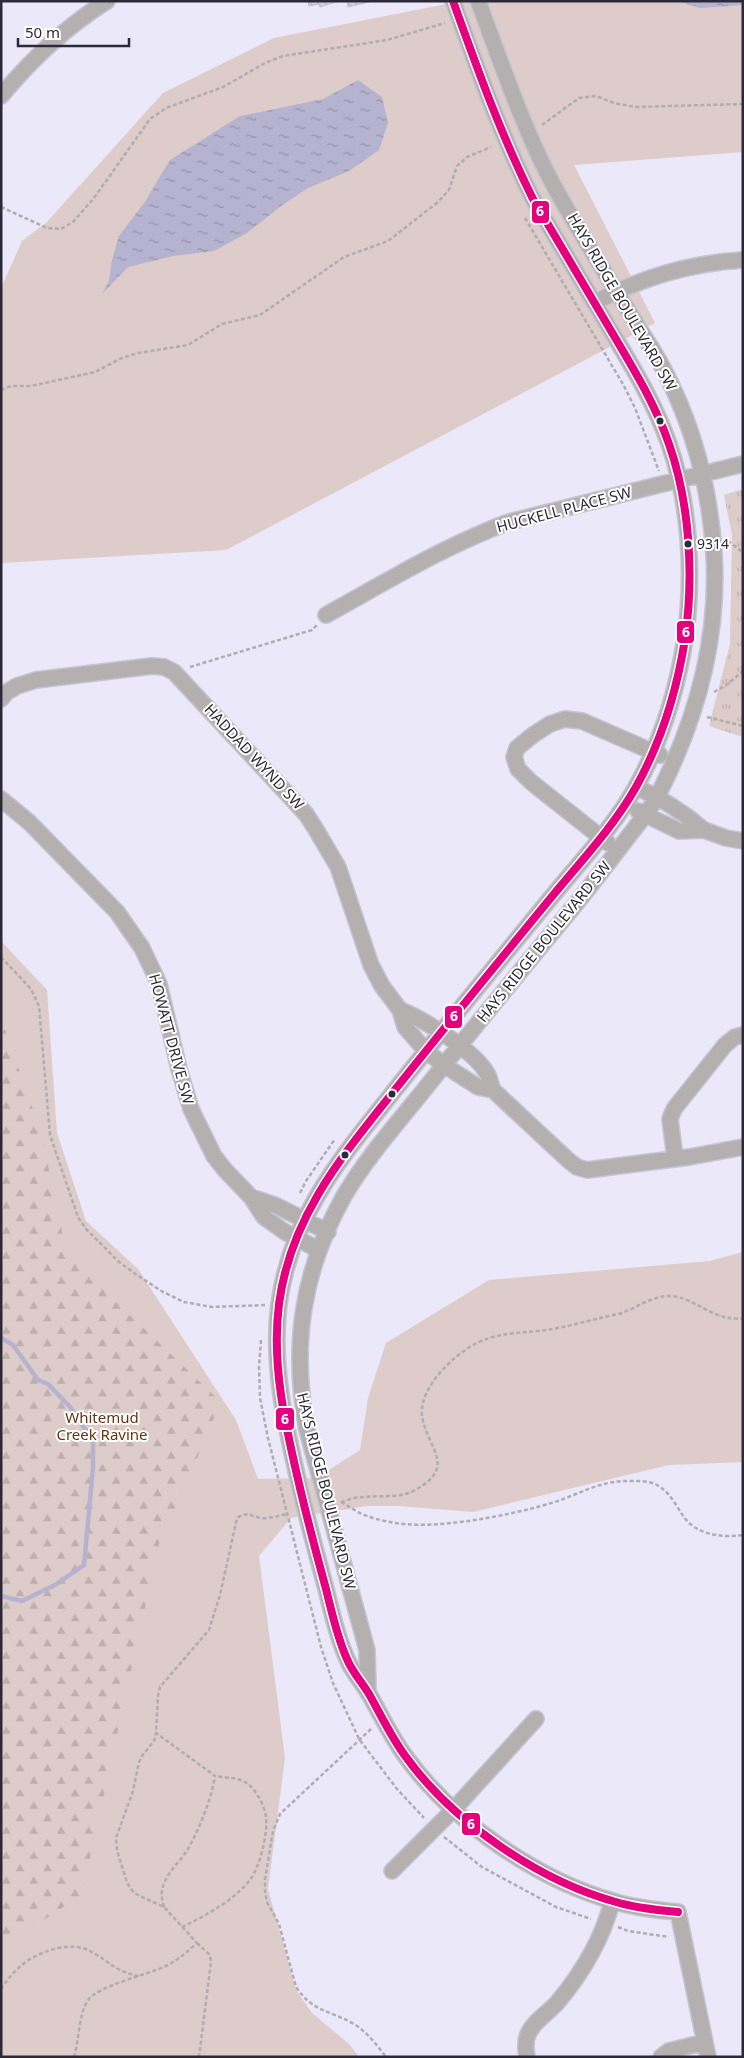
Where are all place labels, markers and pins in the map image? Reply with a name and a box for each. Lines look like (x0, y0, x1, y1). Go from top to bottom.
unlabelled marker (655, 416, 665, 426)
place label: 9314 (697, 534, 729, 553)
marker: 9314 (683, 539, 693, 549)
unlabelled marker (387, 1089, 397, 1099)
unlabelled marker (340, 1150, 350, 1160)

